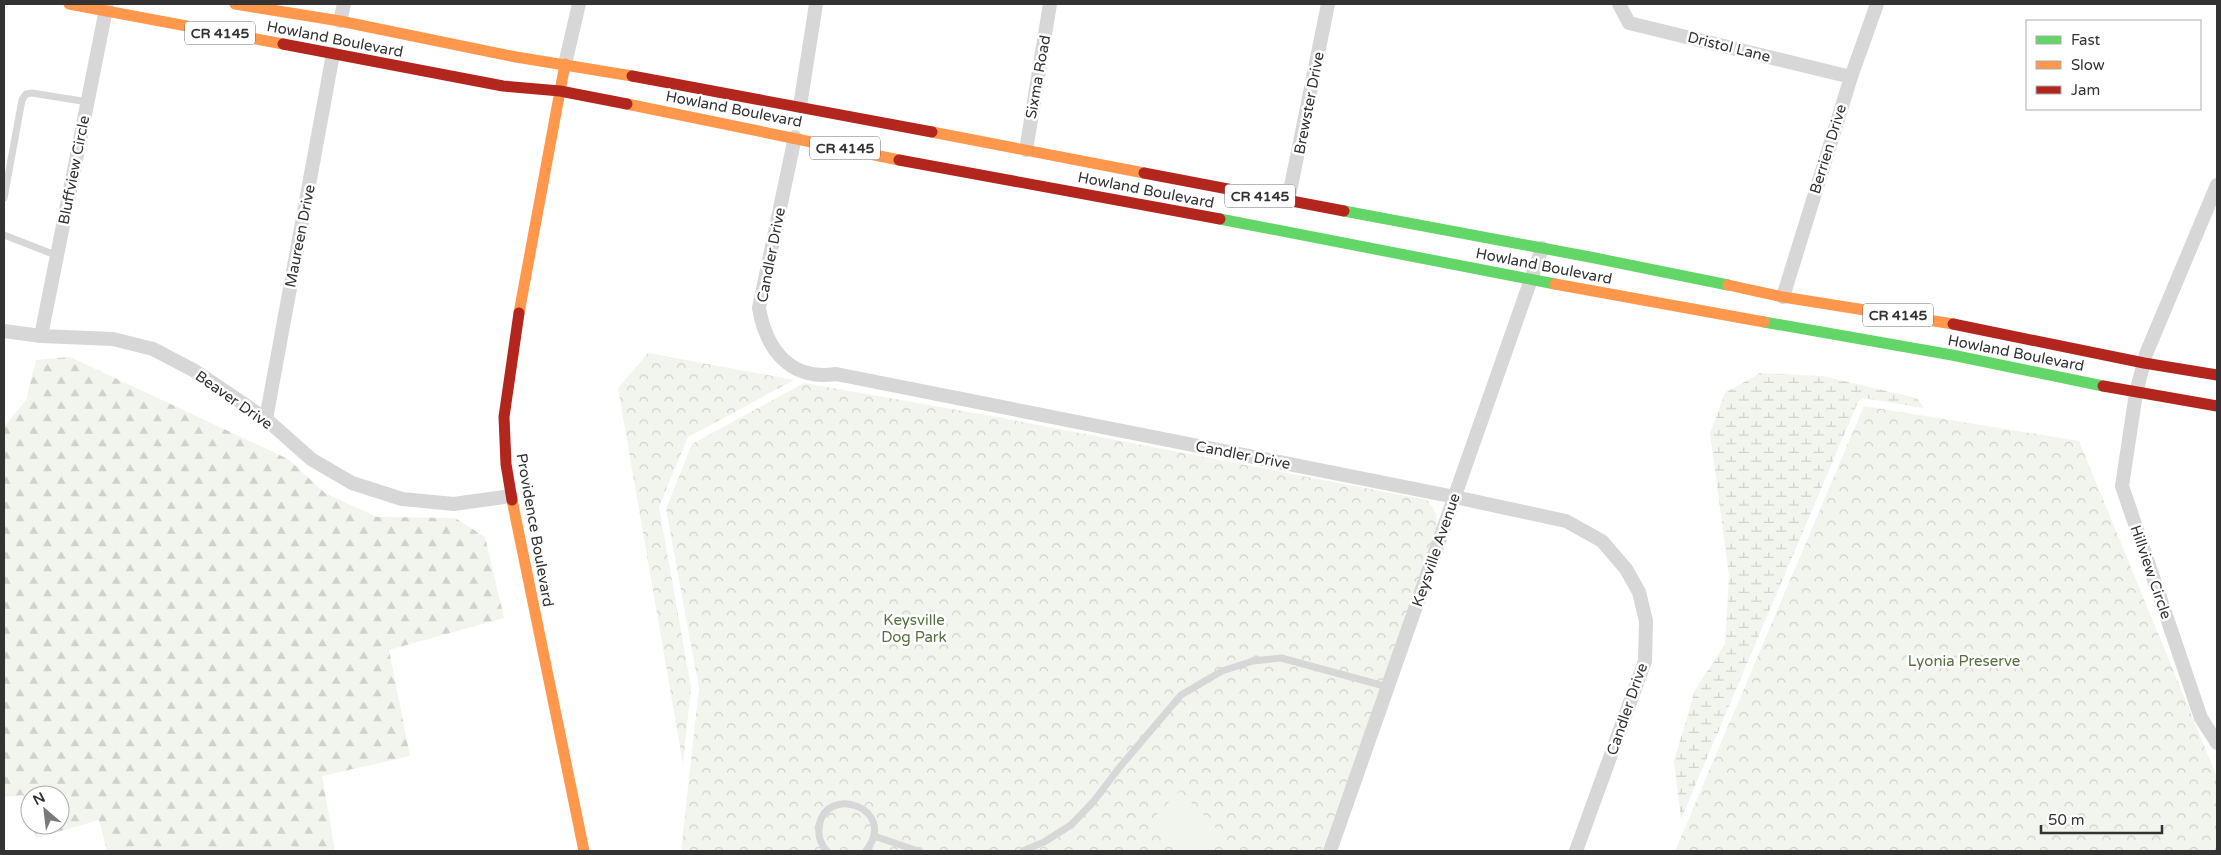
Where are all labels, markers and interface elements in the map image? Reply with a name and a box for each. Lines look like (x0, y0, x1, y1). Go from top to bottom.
street label: Howland Boulevard (265, 17, 405, 61)
legend (2026, 20, 2201, 110)
road number: CR 4145 (185, 22, 255, 44)
street label: Dristol Lane (1686, 28, 1772, 66)
text: Fast (2071, 31, 2101, 49)
street label: Sixma Road (1022, 34, 1054, 120)
street label: Brewster Drive (1290, 50, 1328, 156)
text: Slow (2071, 56, 2105, 74)
text: Jam (2071, 81, 2100, 99)
street label: Howland Boulevard (664, 87, 804, 131)
street label: Berrien Drive (1806, 102, 1850, 196)
street label: Bluffview Circle (55, 114, 93, 226)
road number: CR 4145 (810, 136, 880, 160)
street label: Howland Boulevard (1076, 168, 1216, 212)
street label: Maureen Drive (281, 183, 319, 289)
road number: CR 4145 (1225, 185, 1295, 208)
street label: Candler Drive (753, 206, 789, 304)
street label: Howland Boulevard (1474, 244, 1614, 288)
road number: CR 4145 (1863, 304, 1933, 326)
street label: Howland Boulevard (1946, 331, 2086, 375)
street label: Beaver Drive (192, 367, 276, 433)
street label: Candler Drive (1194, 437, 1292, 473)
street label: Providence Boulevard (513, 452, 557, 608)
street label: Keysville Avenue (1408, 491, 1464, 609)
street label: Hillview Circle (2127, 523, 2175, 621)
park label: Keysville Dog Park (881, 611, 947, 646)
park label: Lyonia Preserve (1908, 652, 2020, 670)
street label: Candler Drive (1603, 661, 1651, 757)
north arrow (20, 785, 70, 835)
text: N (30, 789, 48, 809)
scale bar (2041, 802, 2162, 834)
text: 50 m (2048, 811, 2085, 829)

